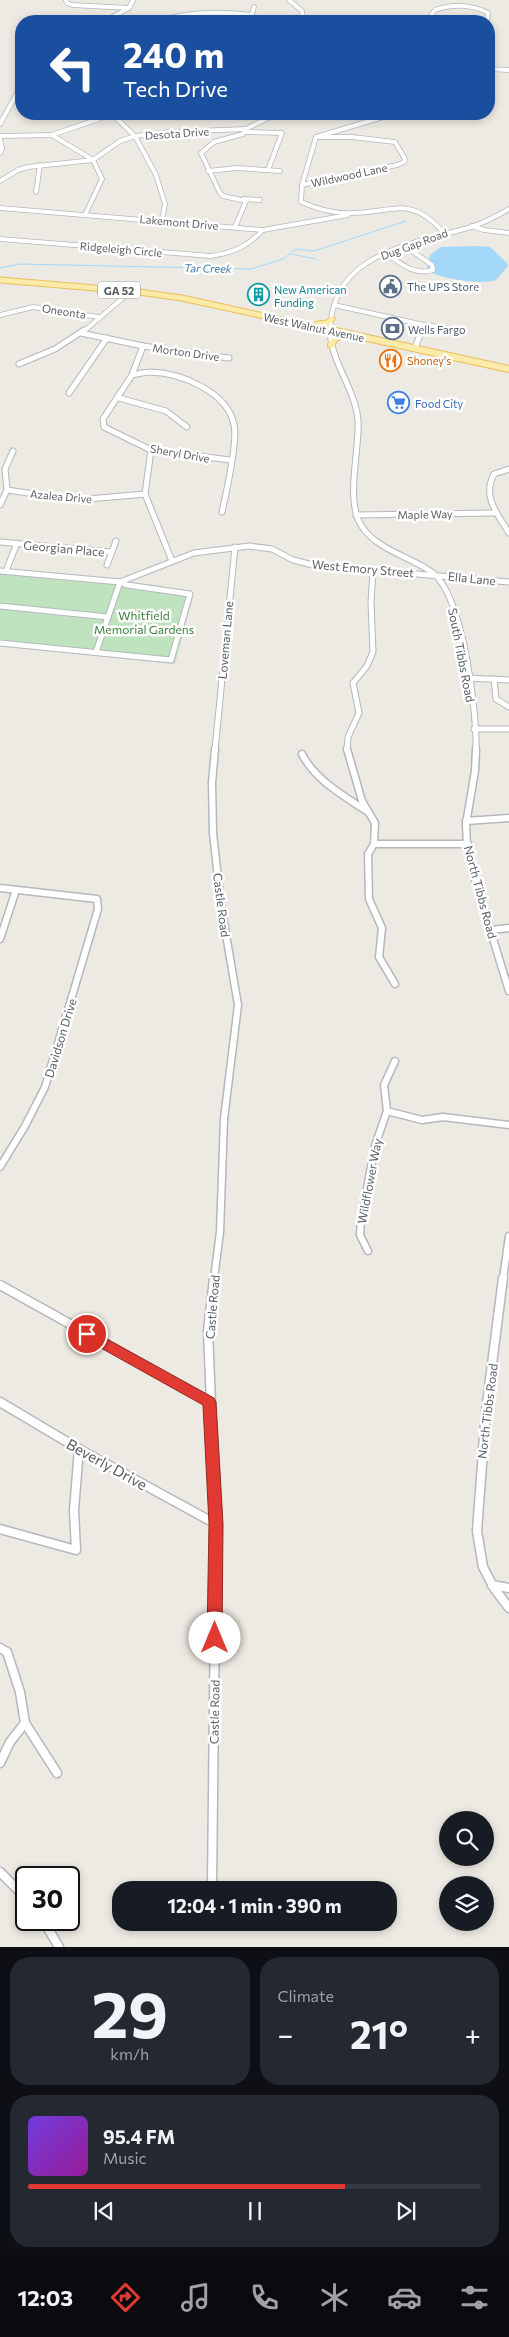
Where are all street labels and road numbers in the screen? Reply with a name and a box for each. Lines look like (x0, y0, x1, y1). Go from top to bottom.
street label: Desota Drive (144, 124, 210, 142)
street label: Wildwood Lane (310, 161, 388, 189)
street label: Lakemont Drive (139, 212, 219, 232)
street label: Dug Gap Road (379, 226, 449, 262)
street label: Ridgeleigh Circle (79, 239, 163, 259)
road number: GA 52 (98, 282, 140, 298)
street label: Oneonta (41, 301, 87, 321)
street label: West Walnut Avenue (262, 310, 366, 344)
street label: Morton Drive (152, 341, 220, 363)
street label: Sheryl Drive (149, 441, 211, 465)
street label: Azalea Drive (30, 487, 93, 505)
street label: Maple Way (397, 507, 453, 521)
street label: Georgian Place (23, 537, 105, 559)
street label: West Emory Street (311, 557, 415, 579)
street label: Ella Lane (447, 569, 497, 587)
street label: Loveman Lane (215, 600, 235, 680)
street label: South Tibbs Road (446, 607, 478, 703)
street label: North Tibbs Road (462, 844, 500, 940)
street label: Castle Road (211, 872, 233, 938)
street label: Davidson Drive (41, 997, 79, 1079)
street label: Wildflower Way (354, 1137, 384, 1225)
street label: Castle Road (202, 1274, 222, 1340)
street label: North Tibbs Road (474, 1363, 500, 1459)
street label: Beverly Drive (64, 1434, 151, 1494)
street label: Castle Road (206, 1680, 222, 1744)

